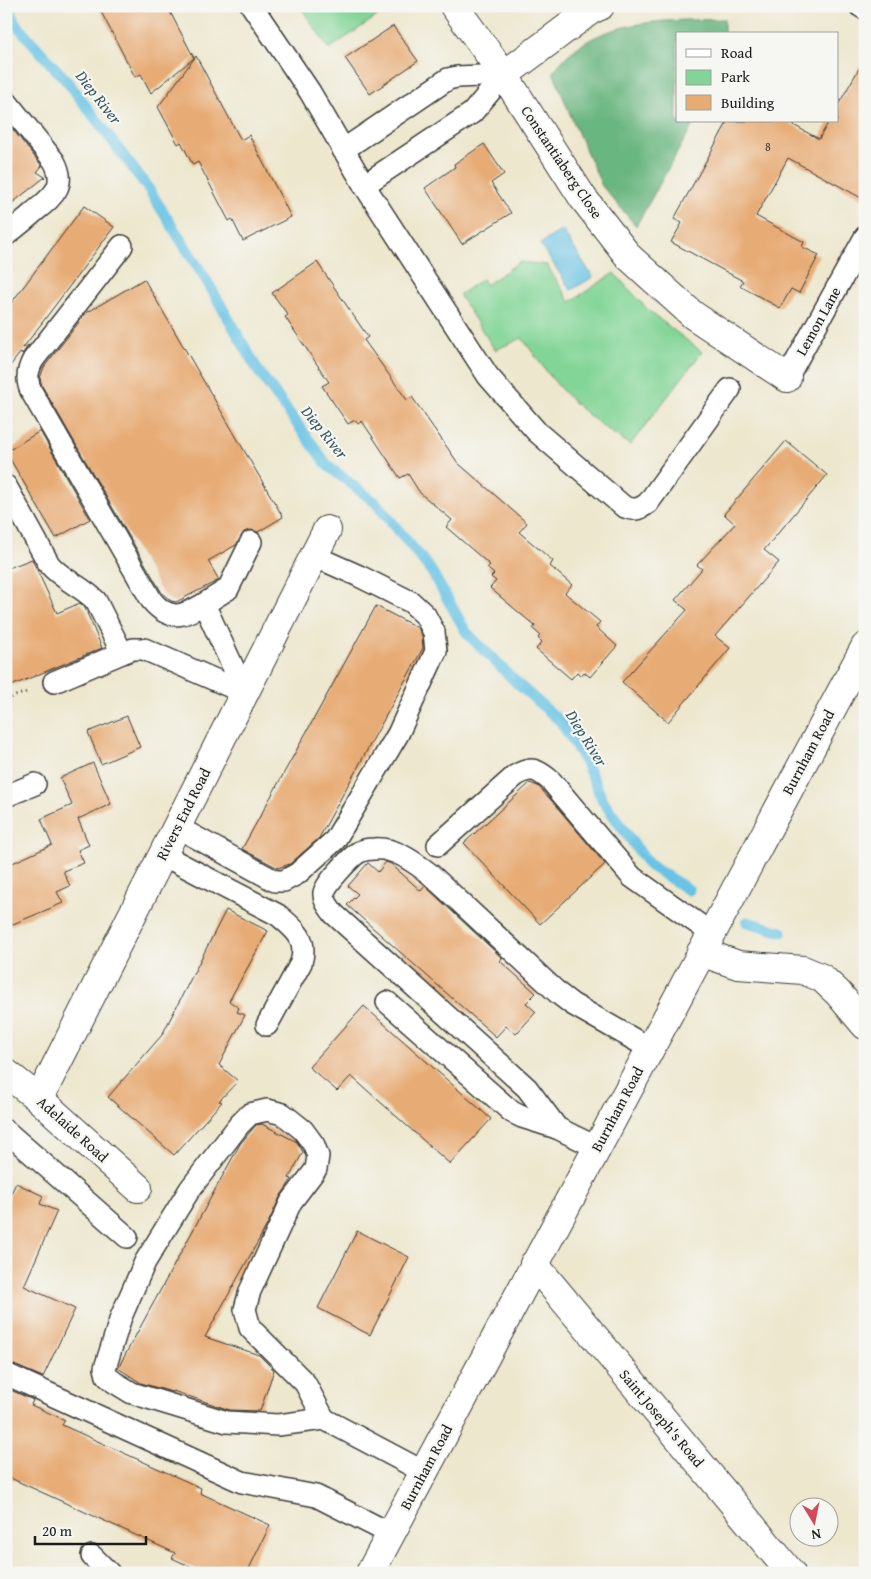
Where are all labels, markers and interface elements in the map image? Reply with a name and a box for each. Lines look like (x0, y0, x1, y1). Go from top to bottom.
legend (676, 32, 838, 122)
text: Road (721, 42, 752, 63)
water label: Diep River (70, 64, 128, 130)
text: Park (721, 66, 750, 87)
text: Building (721, 92, 775, 113)
street label: Constantiaberg Close (516, 101, 608, 223)
house number: 8 (765, 138, 771, 155)
street label: Lemon Lane (790, 283, 846, 359)
water label: Diep River (295, 399, 355, 465)
water label: Diep River (560, 704, 614, 772)
street label: Burnham Road (777, 706, 839, 798)
street label: Rivers End Road (151, 764, 215, 864)
street label: Burnham Road (586, 1063, 648, 1155)
street label: Adelaide Road (33, 1091, 113, 1167)
street label: Saint Joseph's Road (615, 1365, 709, 1471)
street label: Burnham Road (395, 1421, 457, 1513)
north arrow (788, 1496, 838, 1546)
scale bar (35, 1514, 146, 1546)
text: 20 m (42, 1520, 73, 1541)
text: N (809, 1524, 823, 1546)

